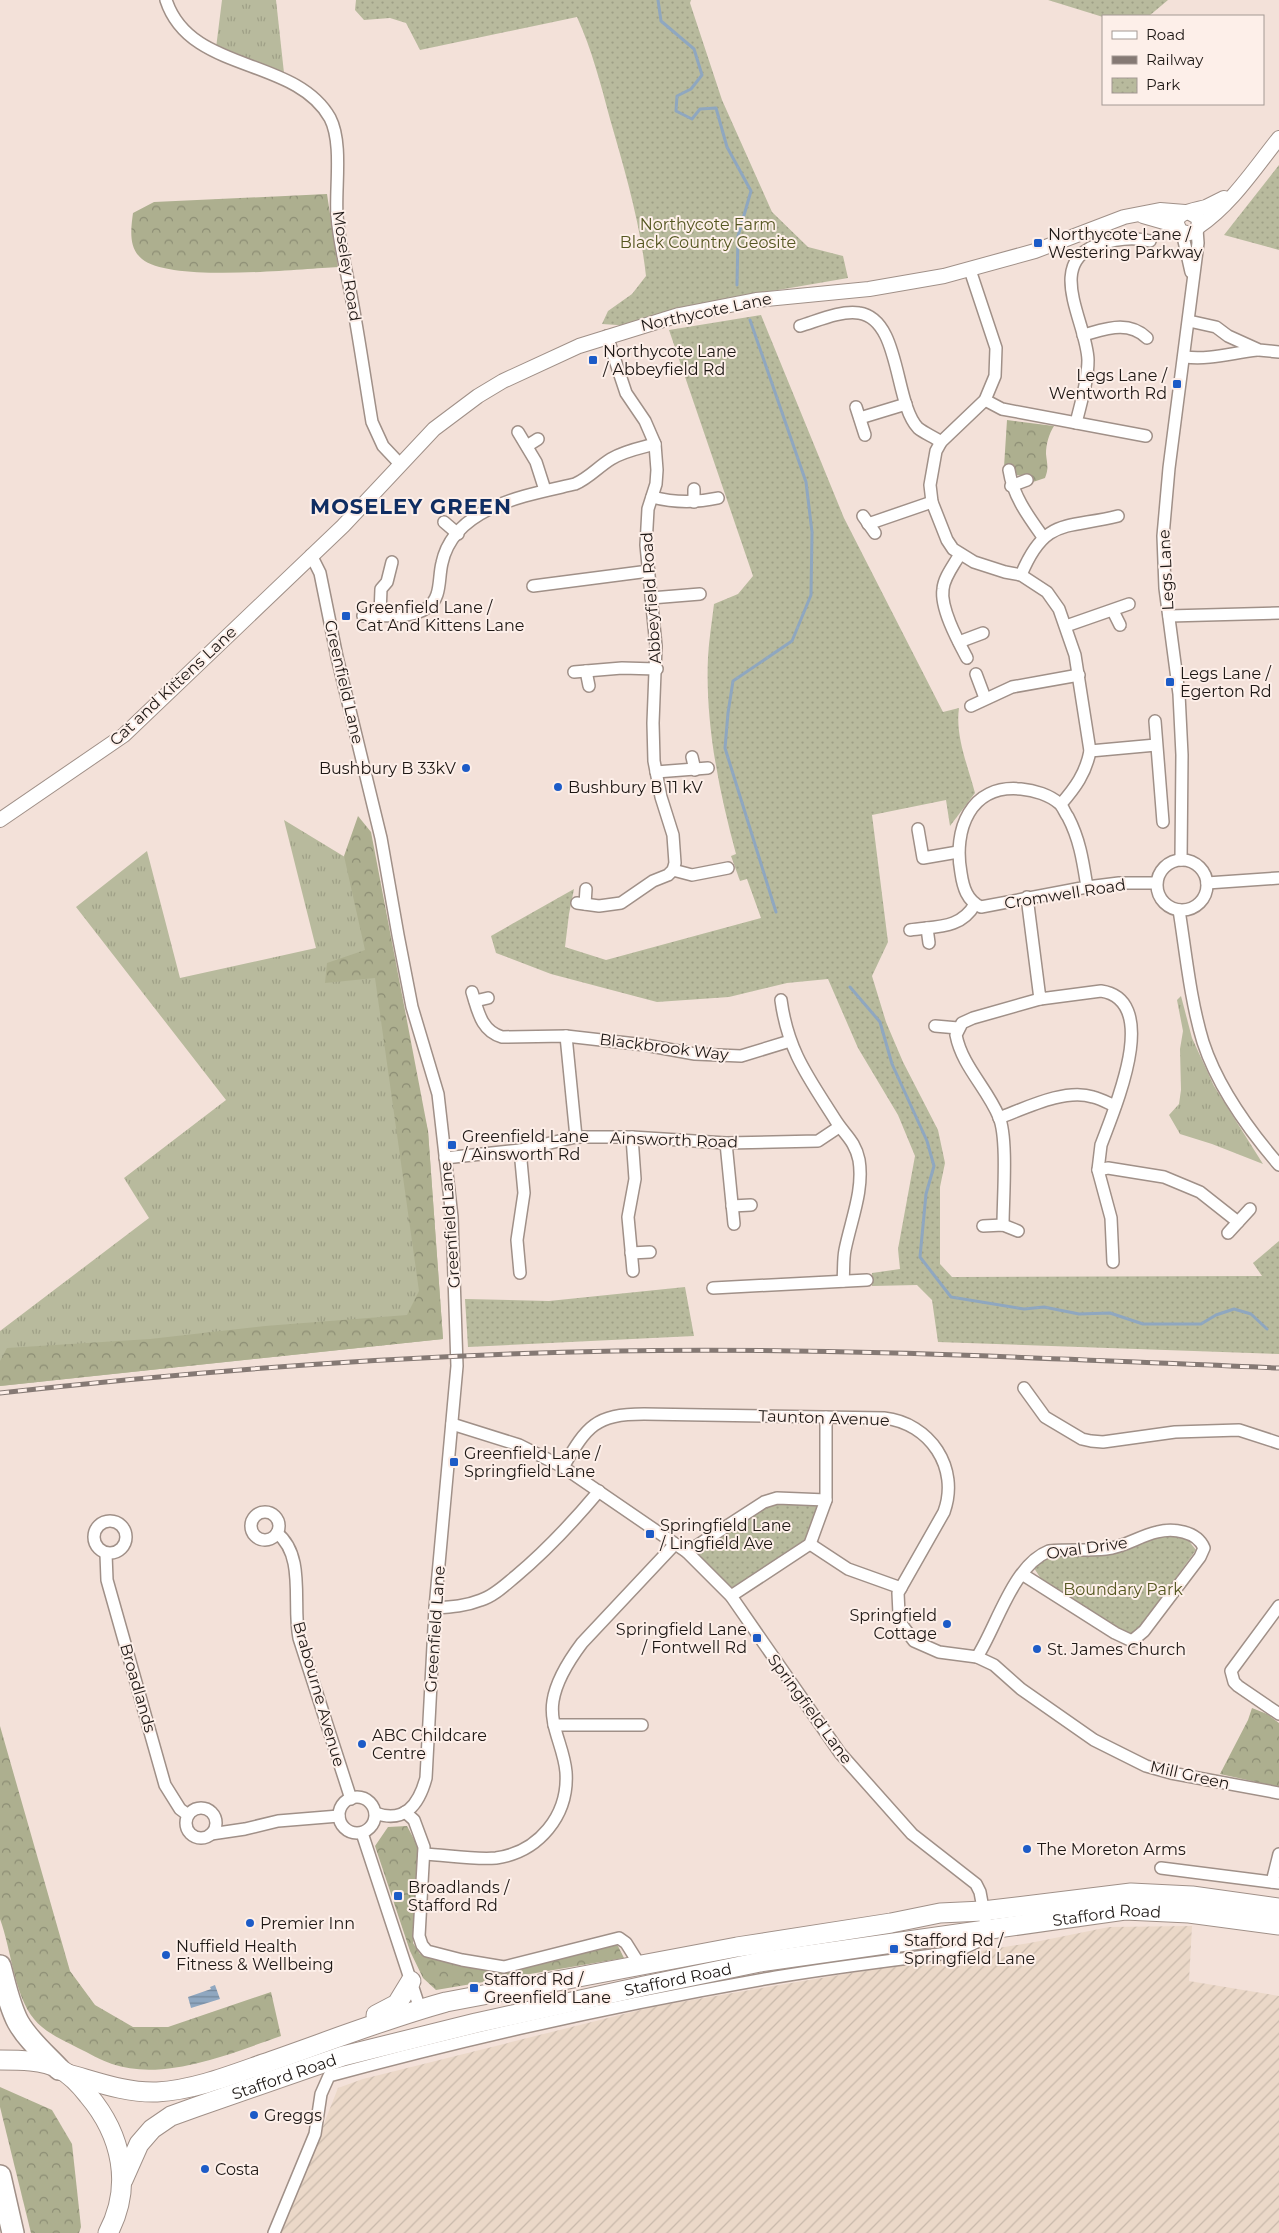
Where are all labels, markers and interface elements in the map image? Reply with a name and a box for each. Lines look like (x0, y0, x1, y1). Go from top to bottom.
legend (1102, 15, 1264, 105)
text: Road (1146, 25, 1185, 44)
text: Railway (1146, 50, 1204, 69)
text: Park (1146, 75, 1180, 94)
street label: Moseley Road (329, 210, 365, 322)
park label: Northycote Farm Black Country Geosite (620, 215, 796, 252)
place label: Northycote Lane / Westering Parkway (1048, 225, 1203, 262)
marker: Northycote Lane / Westering Parkway (1032, 237, 1044, 249)
street label: Northycote Lane (639, 289, 773, 335)
place label: Northycote Lane / Abbeyfield Rd (602, 342, 736, 379)
marker: Northycote Lane / Abbeyfield Rd (587, 354, 599, 366)
place label: Legs Lane / Wentworth Rd (1049, 366, 1168, 403)
marker: Legs Lane / Wentworth Rd (1171, 378, 1183, 390)
district label: MOSELEY GREEN (310, 494, 512, 519)
street label: Legs Lane (1154, 529, 1178, 611)
street label: Abbeyfield Road (637, 531, 665, 665)
place label: Greenfield Lane / Cat And Kittens Lane (356, 598, 525, 635)
marker: Greenfield Lane / Cat And Kittens Lane (340, 610, 352, 622)
street label: Greenfield Lane (320, 618, 368, 746)
street label: Cat and Kittens Lane (106, 622, 240, 750)
place label: Legs Lane / Egerton Rd (1180, 664, 1272, 701)
marker: Legs Lane / Egerton Rd (1164, 676, 1176, 688)
place label: Bushbury B 33kV (319, 759, 457, 778)
marker: Bushbury B 33kV (460, 762, 472, 774)
place label: Bushbury B 11 kV (568, 778, 704, 797)
marker: Bushbury B 11 kV (552, 781, 564, 793)
street label: Cromwell Road (1003, 875, 1127, 913)
street label: Blackbrook Way (598, 1030, 730, 1064)
place label: Greenfield Lane / Ainsworth Rd (461, 1127, 589, 1164)
street label: Ainsworth Road (610, 1128, 738, 1152)
marker: Greenfield Lane / Ainsworth Rd (446, 1139, 458, 1151)
street label: Greenfield Lane (436, 1161, 464, 1289)
street label: Taunton Avenue (758, 1406, 890, 1430)
place label: Greenfield Lane / Springfield Lane (464, 1444, 601, 1481)
marker: Greenfield Lane / Springfield Lane (448, 1456, 460, 1468)
place label: Springfield Lane / Lingfield Ave (659, 1516, 791, 1553)
marker: Springfield Lane / Lingfield Ave (644, 1528, 656, 1540)
street label: Oval Drive (1045, 1533, 1129, 1563)
street label: Greenfield Lane (421, 1565, 449, 1693)
park label: Boundary Park (1063, 1580, 1183, 1599)
place label: Springfield Cottage (849, 1606, 937, 1643)
marker: Springfield Cottage (941, 1618, 953, 1630)
street label: Brabourne Avenue (289, 1619, 349, 1769)
place label: Springfield Lane / Fontwell Rd (616, 1620, 747, 1657)
marker: Springfield Lane / Fontwell Rd (751, 1632, 763, 1644)
place label: St. James Church (1047, 1640, 1186, 1659)
street label: Broadlands (116, 1641, 160, 1735)
marker: St. James Church (1031, 1643, 1043, 1655)
street label: Springfield Lane (764, 1650, 856, 1768)
place label: ABC Childcare Centre (372, 1726, 487, 1763)
marker: ABC Childcare Centre (356, 1738, 368, 1750)
street label: Mill Green (1148, 1757, 1232, 1793)
place label: The Moreton Arms (1037, 1840, 1186, 1859)
marker: The Moreton Arms (1021, 1843, 1033, 1855)
place label: Broadlands / Stafford Rd (408, 1878, 510, 1915)
marker: Broadlands / Stafford Rd (392, 1890, 404, 1902)
street label: Stafford Road (1051, 1900, 1161, 1930)
place label: Premier Inn (260, 1914, 355, 1933)
marker: Premier Inn (244, 1917, 256, 1929)
place label: Stafford Rd / Springfield Lane (904, 1931, 1035, 1968)
place label: Nuffield Health Fitness & Wellbeing (176, 1937, 334, 1974)
marker: Stafford Rd / Springfield Lane (888, 1943, 900, 1955)
marker: Nuffield Health Fitness & Wellbeing (160, 1949, 172, 1961)
street label: Stafford Road (622, 1959, 733, 2000)
place label: Stafford Rd / Greenfield Lane (484, 1970, 611, 2007)
marker: Stafford Rd / Greenfield Lane (468, 1982, 480, 1994)
street label: Stafford Road (229, 2050, 339, 2103)
place label: Greggs (264, 2106, 322, 2125)
marker: Greggs (248, 2109, 260, 2121)
place label: Costa (215, 2160, 259, 2179)
marker: Costa (199, 2163, 211, 2175)

